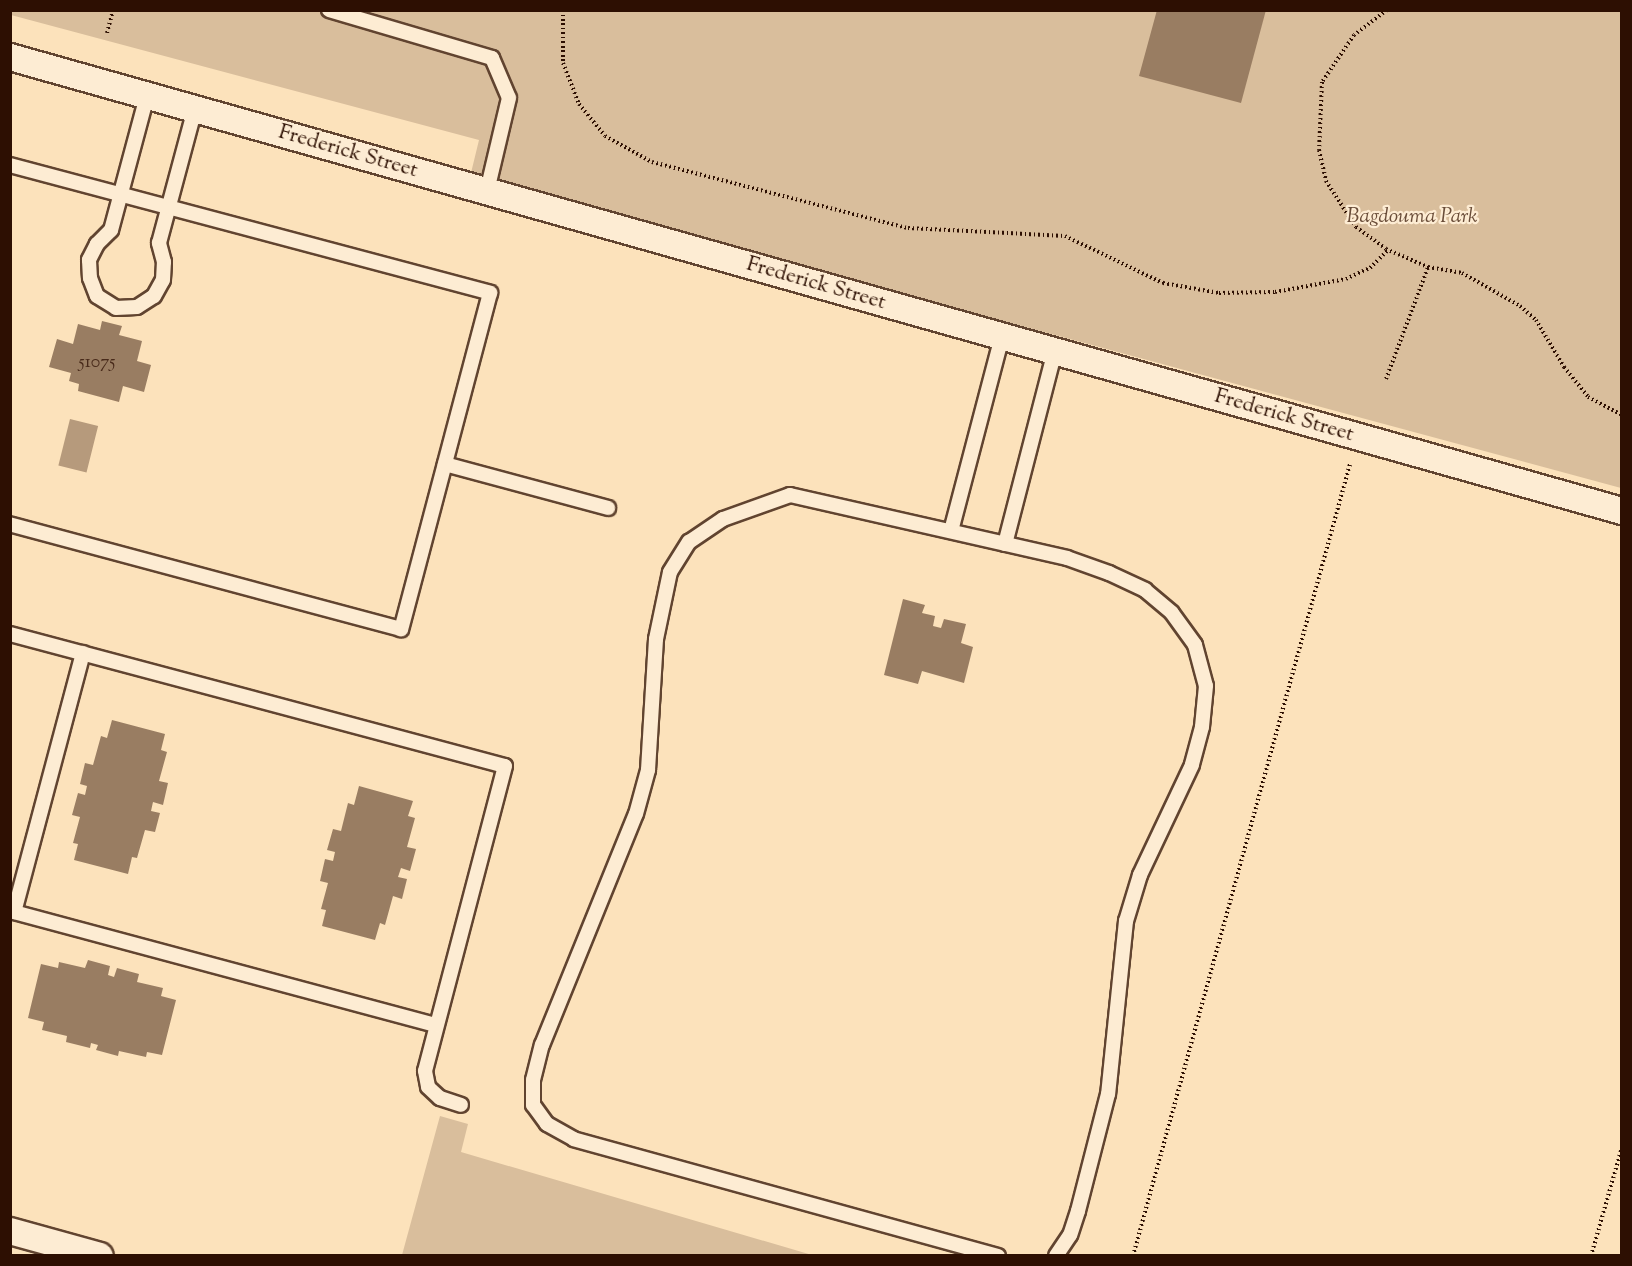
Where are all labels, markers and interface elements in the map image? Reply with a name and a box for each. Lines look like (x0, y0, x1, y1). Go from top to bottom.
street label: Frederick Street (275, 120, 421, 184)
park label: Bagdouma Park (1346, 204, 1478, 230)
street label: Frederick Street (743, 252, 889, 316)
house number: 51075 (79, 352, 115, 374)
street label: Frederick Street (1211, 384, 1357, 448)

